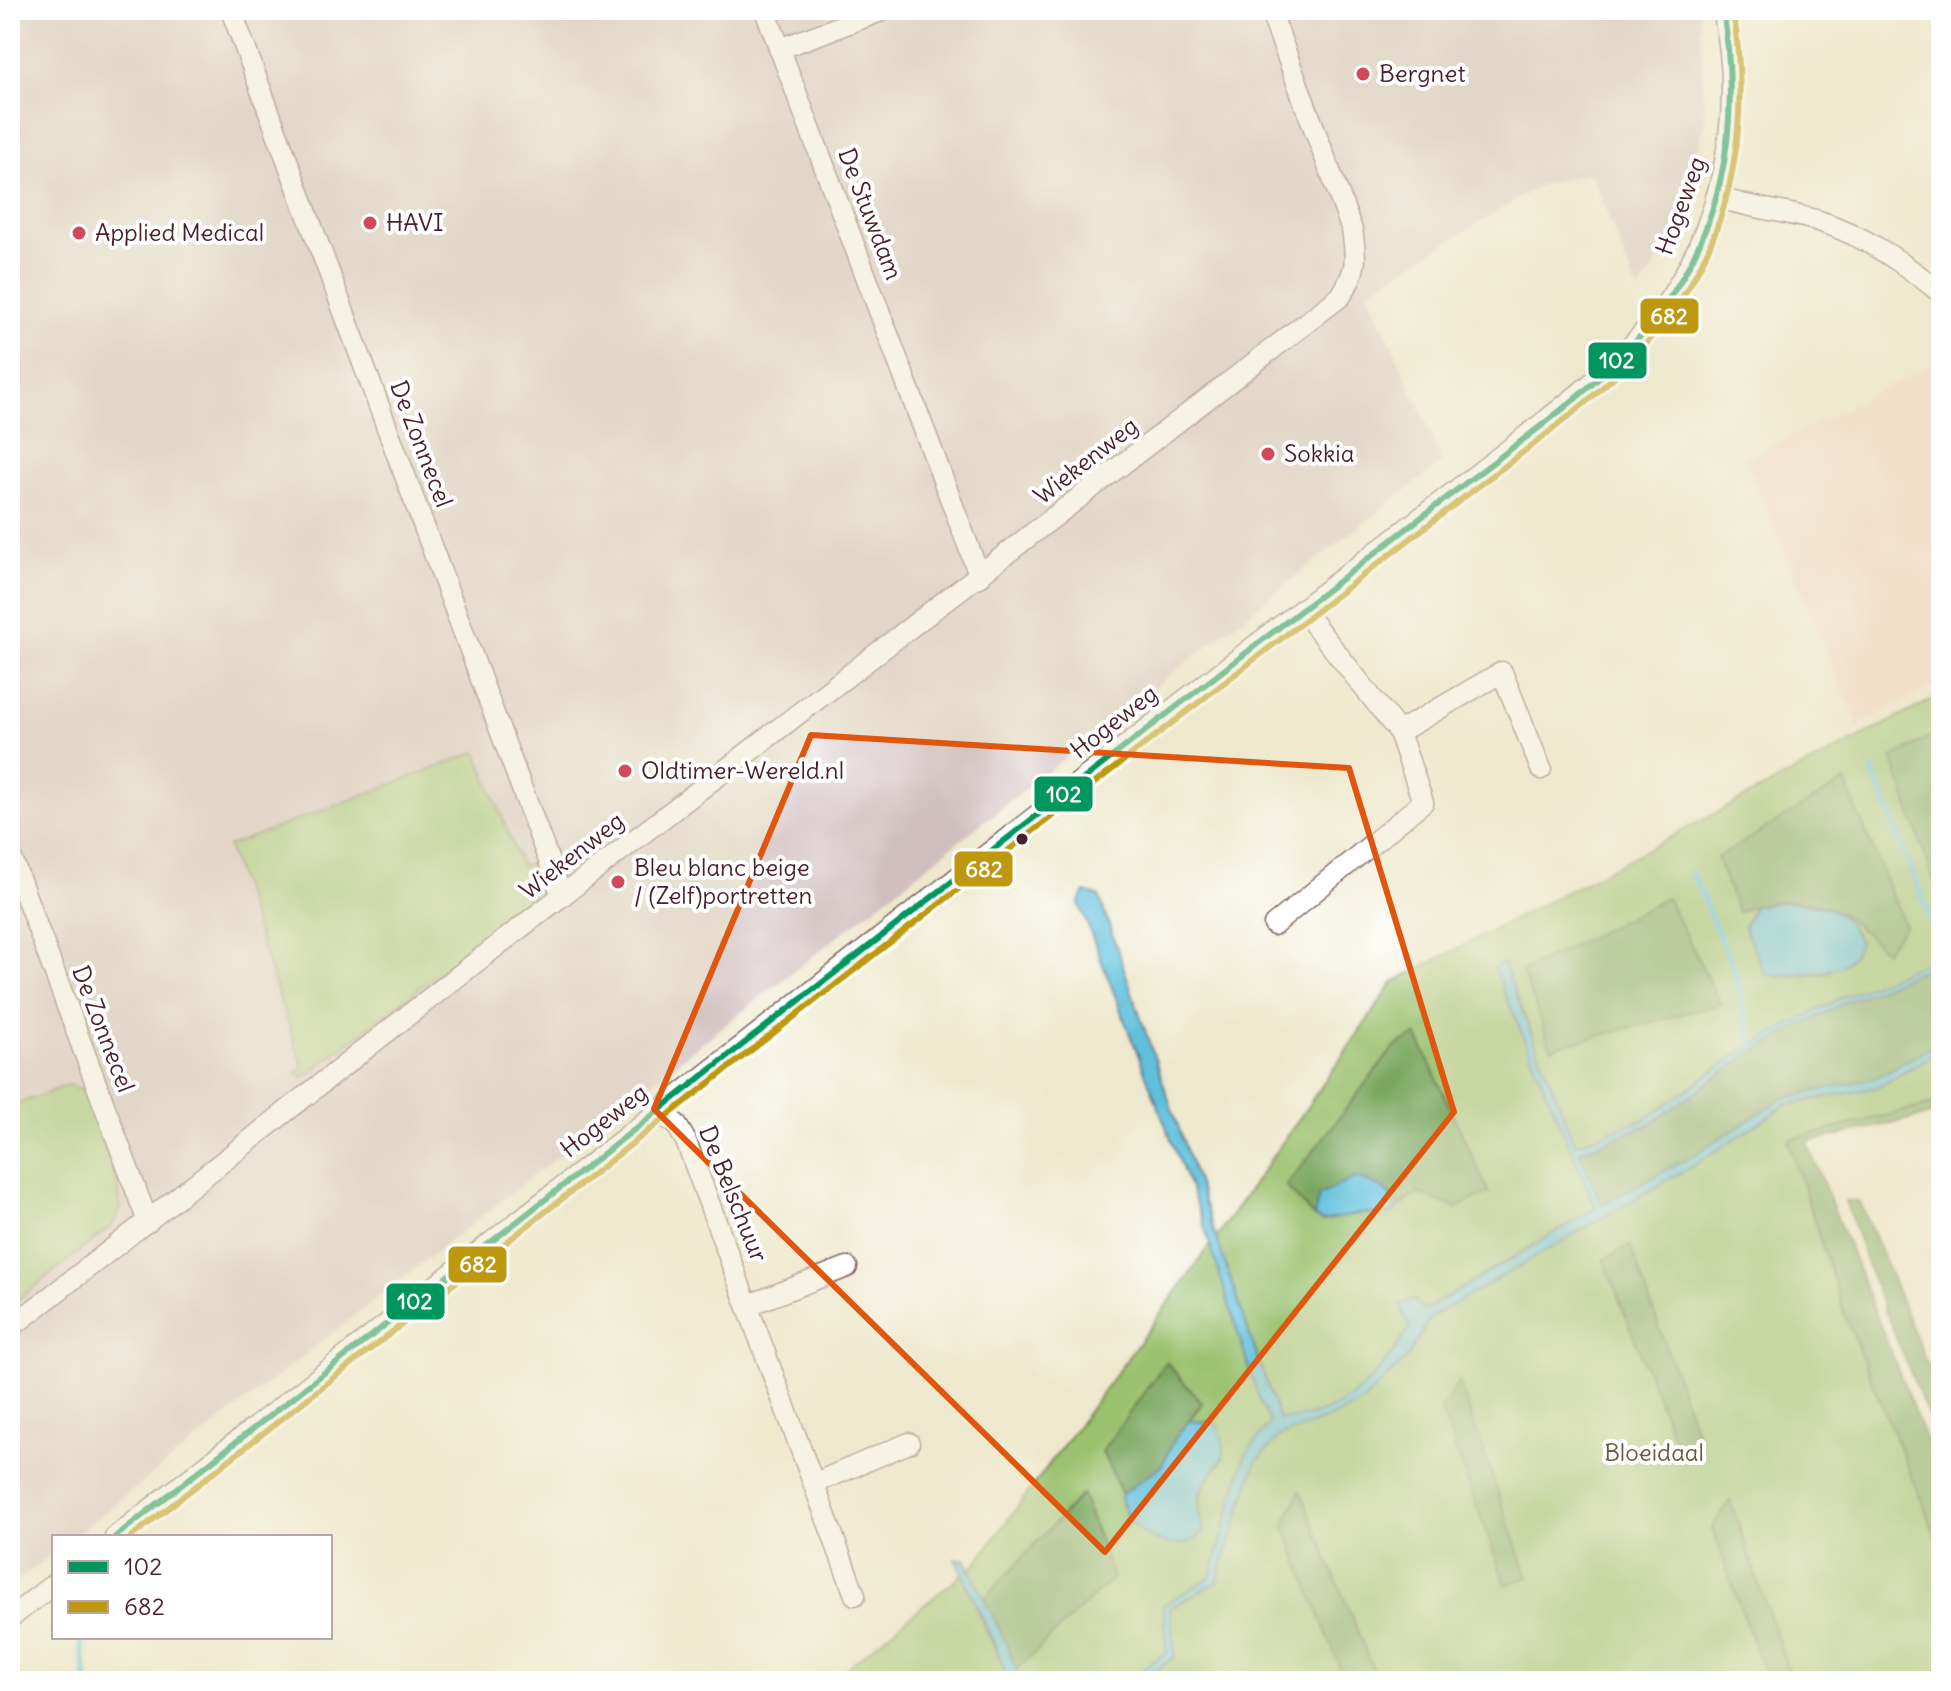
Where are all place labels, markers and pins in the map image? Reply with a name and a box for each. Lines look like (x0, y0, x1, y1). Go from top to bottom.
place label: Bergnet (1379, 58, 1466, 88)
marker: Bergnet (1354, 65, 1372, 83)
place label: HAVI (386, 207, 443, 237)
marker: HAVI (361, 214, 379, 232)
place label: Applied Medical (95, 217, 264, 247)
marker: Applied Medical (70, 224, 88, 242)
place label: Sokkia (1284, 438, 1354, 468)
marker: Sokkia (1259, 445, 1277, 463)
place label: Oldtimer-Wereld.nl (641, 755, 844, 785)
marker: Oldtimer-Wereld.nl (616, 762, 634, 780)
unlabelled marker (1014, 831, 1030, 847)
place label: Bleu blanc beige / (Zelf)portretten (634, 852, 812, 910)
marker: Bleu blanc beige / (Zelf)portretten (609, 873, 627, 891)

